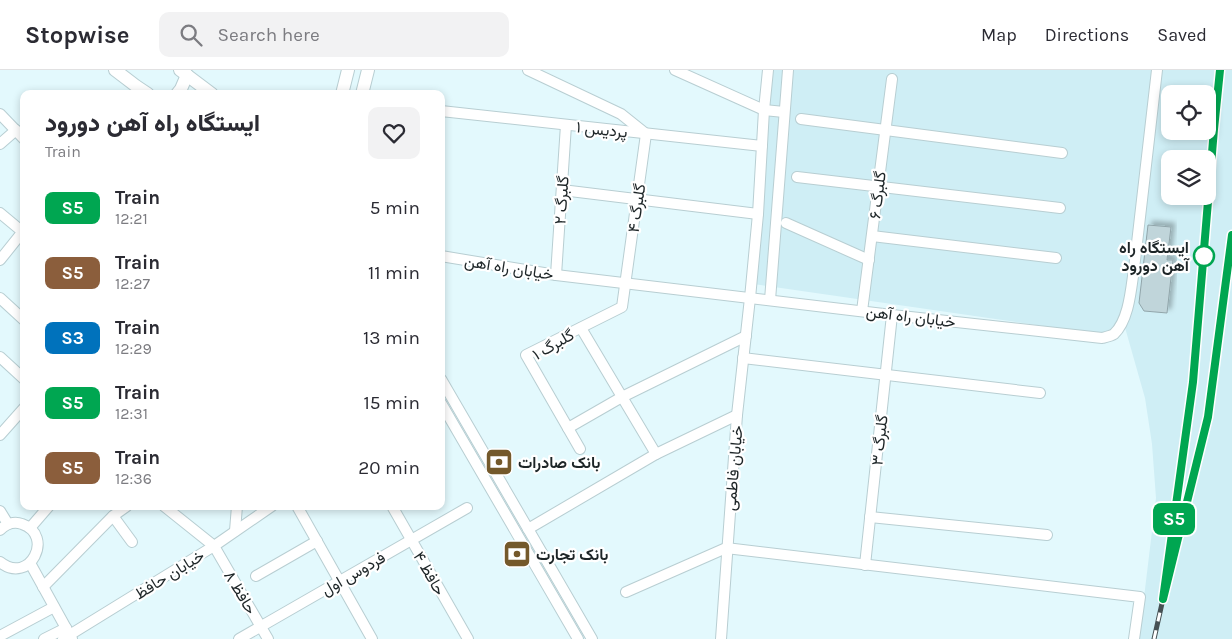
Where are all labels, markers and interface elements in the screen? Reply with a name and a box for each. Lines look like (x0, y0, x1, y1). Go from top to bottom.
search box (159, 12, 509, 57)
text: Stopwise (25, 21, 129, 49)
icon: search (177, 21, 205, 49)
text: Search here (217, 24, 320, 46)
text: Map (981, 24, 1017, 46)
text: Directions (1045, 24, 1129, 46)
text: Saved (1157, 24, 1207, 46)
map controls (1161, 85, 1216, 205)
button: locate (1161, 85, 1216, 140)
button: heart (368, 107, 420, 159)
text: ایستگاه راه آهن دورود (45, 109, 260, 137)
street label: پردیس ۱ (575, 117, 628, 144)
text: Train (45, 142, 81, 161)
button: layers (1161, 150, 1216, 205)
street label: گلبرگ ۶ (865, 170, 891, 220)
street label: گلبرگ ۲ (550, 175, 574, 225)
street label: گلبرگ ۴ (624, 182, 650, 234)
text: Train (115, 187, 160, 209)
text: S5 (62, 197, 83, 219)
text: 5 min (370, 197, 420, 219)
text: 12:21 (115, 209, 148, 228)
place label: ایستگاه راه آهن دورود (1119, 238, 1191, 276)
marker: ایستگاه راه آهن دورود (1193, 245, 1215, 267)
street label: خیابان راه آهن (463, 251, 555, 285)
text: Train (115, 252, 160, 274)
text: S5 (62, 262, 83, 284)
text: 11 min (368, 262, 420, 284)
text: 12:27 (115, 274, 150, 293)
street label: خیابان راه آهن (865, 302, 957, 332)
text: Train (115, 317, 160, 339)
street label: گلبرگ ۱ (529, 325, 578, 365)
text: S3 (61, 327, 84, 349)
text: 13 min (363, 327, 420, 349)
text: 12:29 (115, 339, 152, 358)
text: Train (115, 382, 160, 404)
text: S5 (62, 392, 83, 414)
text: 15 min (364, 392, 420, 414)
text: 12:31 (115, 404, 148, 423)
street label: گلبرگ ۳ (867, 414, 893, 466)
street label: خیابان فاطمی (720, 424, 748, 512)
text: Train (115, 447, 160, 469)
bank icon: بانک صادرات (484, 447, 514, 477)
place label: بانک صادرات (518, 453, 600, 473)
text: S5 (62, 457, 83, 479)
text: 20 min (358, 457, 420, 479)
text: 12:36 (115, 469, 152, 488)
line badge: S5 (1152, 503, 1196, 535)
text: S5 (1163, 508, 1185, 530)
bank icon: بانک تجارت (502, 539, 532, 569)
street label: خیابان حافظ (131, 545, 208, 603)
place label: بانک تجارت (536, 545, 609, 565)
street label: فردوس اول (318, 548, 389, 600)
street label: حافظ ۴ (409, 548, 450, 599)
street label: حافظ ۸ (220, 567, 261, 618)

